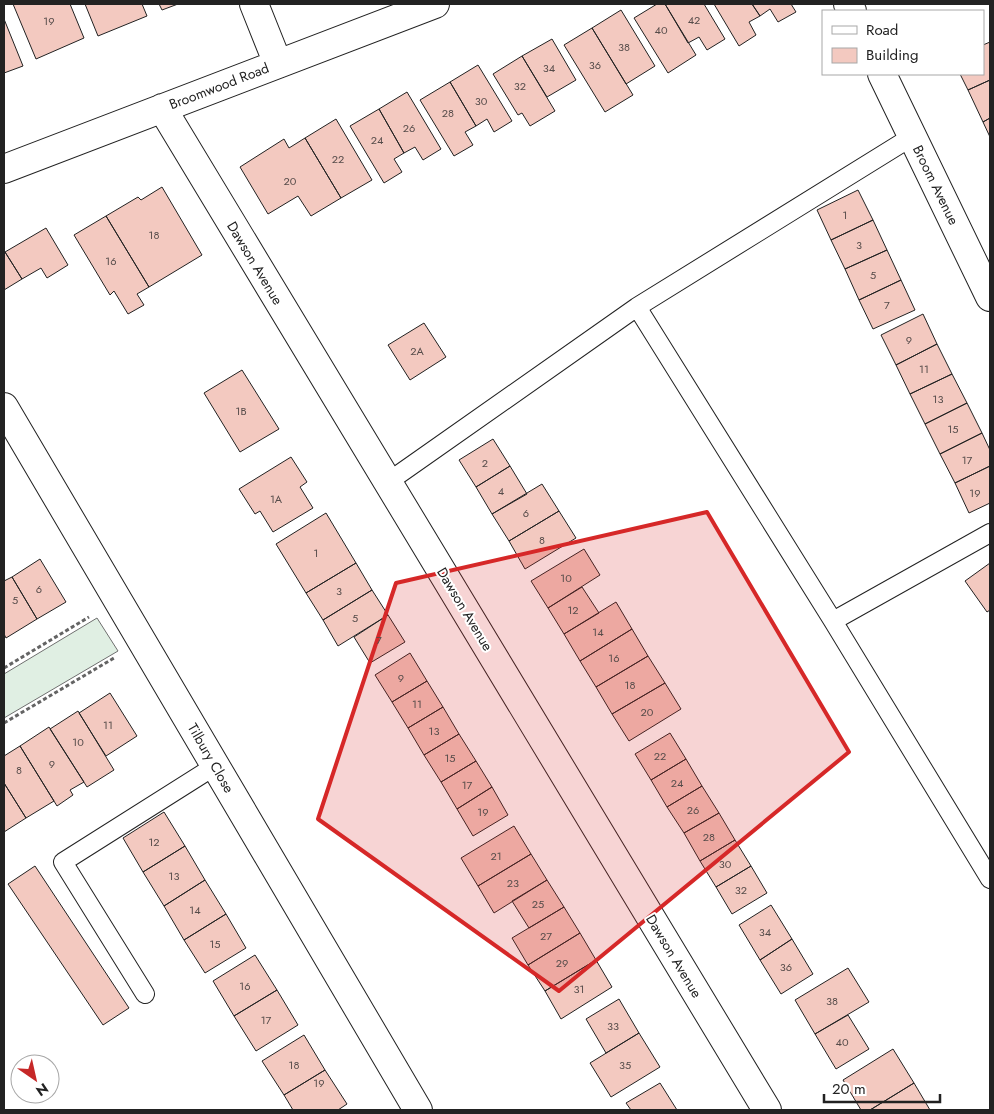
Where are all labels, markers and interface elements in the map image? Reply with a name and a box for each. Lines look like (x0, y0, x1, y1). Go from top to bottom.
legend (822, 10, 984, 75)
house number: 42 (688, 12, 700, 28)
house number: 19 (43, 13, 55, 29)
text: Road (866, 19, 898, 41)
house number: 40 (654, 22, 668, 38)
house number: 38 (618, 39, 630, 55)
text: Building (866, 44, 918, 66)
house number: 36 (589, 57, 601, 73)
street label: Broomwood Road (166, 58, 272, 114)
house number: 34 (543, 60, 556, 76)
house number: 32 (514, 78, 526, 94)
house number: 30 (475, 93, 488, 109)
house number: 28 (442, 105, 454, 121)
house number: 26 (403, 120, 415, 136)
house number: 24 (371, 132, 384, 148)
street label: Broom Avenue (908, 142, 964, 228)
house number: 22 (332, 151, 344, 167)
house number: 20 (284, 173, 297, 189)
house number: 1 (843, 207, 847, 223)
street label: Dawson Avenue (222, 217, 288, 309)
house number: 18 (149, 227, 159, 243)
house number: 3 (856, 237, 862, 253)
house number: 16 (105, 253, 117, 269)
house number: 5 (870, 267, 876, 283)
house number: 7 (884, 297, 890, 313)
house number: 9 (906, 332, 912, 348)
house number: 2A (410, 343, 424, 359)
house number: 11 (919, 361, 929, 377)
house number: 13 (933, 391, 943, 407)
house number: 1B (235, 403, 247, 419)
house number: 15 (947, 421, 959, 437)
house number: 17 (962, 452, 973, 468)
house number: 2 (482, 455, 488, 471)
house number: 4 (498, 483, 505, 499)
house number: 19 (969, 485, 981, 501)
house number: 1A (270, 491, 283, 507)
house number: 6 (523, 505, 529, 521)
house number: 8 (539, 532, 545, 548)
house number: 1 (314, 545, 318, 561)
street label: Dawson Avenue (432, 563, 498, 655)
house number: 10 (560, 570, 572, 586)
house number: 6 (36, 581, 42, 597)
house number: 3 (336, 583, 342, 599)
house number: 5 (12, 592, 18, 608)
house number: 12 (567, 602, 579, 618)
house number: 5 (352, 610, 358, 626)
house number: 14 (592, 624, 604, 640)
house number: 7 (376, 632, 382, 648)
house number: 16 (608, 650, 620, 666)
house number: 9 (398, 670, 404, 686)
house number: 18 (625, 677, 635, 693)
house number: 11 (412, 696, 422, 712)
house number: 20 (641, 704, 654, 720)
house number: 11 (103, 717, 113, 733)
street label: Tilbury Close (183, 719, 239, 797)
house number: 13 (429, 723, 439, 739)
house number: 10 (72, 734, 84, 750)
house number: 22 (654, 748, 666, 764)
house number: 15 (444, 750, 456, 766)
house number: 9 (49, 756, 55, 772)
house number: 8 (16, 762, 22, 778)
house number: 24 (671, 775, 684, 791)
house number: 17 (462, 777, 473, 793)
house number: 26 (687, 802, 699, 818)
house number: 19 (477, 804, 489, 820)
house number: 28 (703, 829, 715, 845)
house number: 12 (148, 834, 160, 850)
house number: 21 (490, 848, 502, 864)
house number: 30 (719, 856, 732, 872)
house number: 13 (169, 868, 179, 884)
house number: 23 (507, 875, 519, 891)
house number: 32 (735, 882, 747, 898)
house number: 25 (532, 896, 544, 912)
house number: 14 (189, 902, 201, 918)
street label: Dawson Avenue (641, 910, 707, 1002)
house number: 34 (759, 924, 772, 940)
house number: 27 (540, 928, 552, 944)
house number: 15 (209, 936, 221, 952)
house number: 29 (556, 955, 568, 971)
house number: 36 (780, 959, 792, 975)
house number: 16 (239, 978, 251, 994)
house number: 31 (574, 981, 584, 997)
house number: 38 (826, 993, 838, 1009)
house number: 17 (261, 1012, 272, 1028)
house number: 33 (607, 1018, 619, 1034)
house number: 40 (835, 1034, 849, 1050)
north arrow (10, 1054, 60, 1104)
house number: 18 (289, 1057, 299, 1073)
house number: 35 (619, 1057, 631, 1073)
scale bar (824, 1072, 940, 1104)
house number: 19 (313, 1075, 325, 1091)
text: N (32, 1078, 52, 1101)
text: 20 m (832, 1078, 866, 1100)

